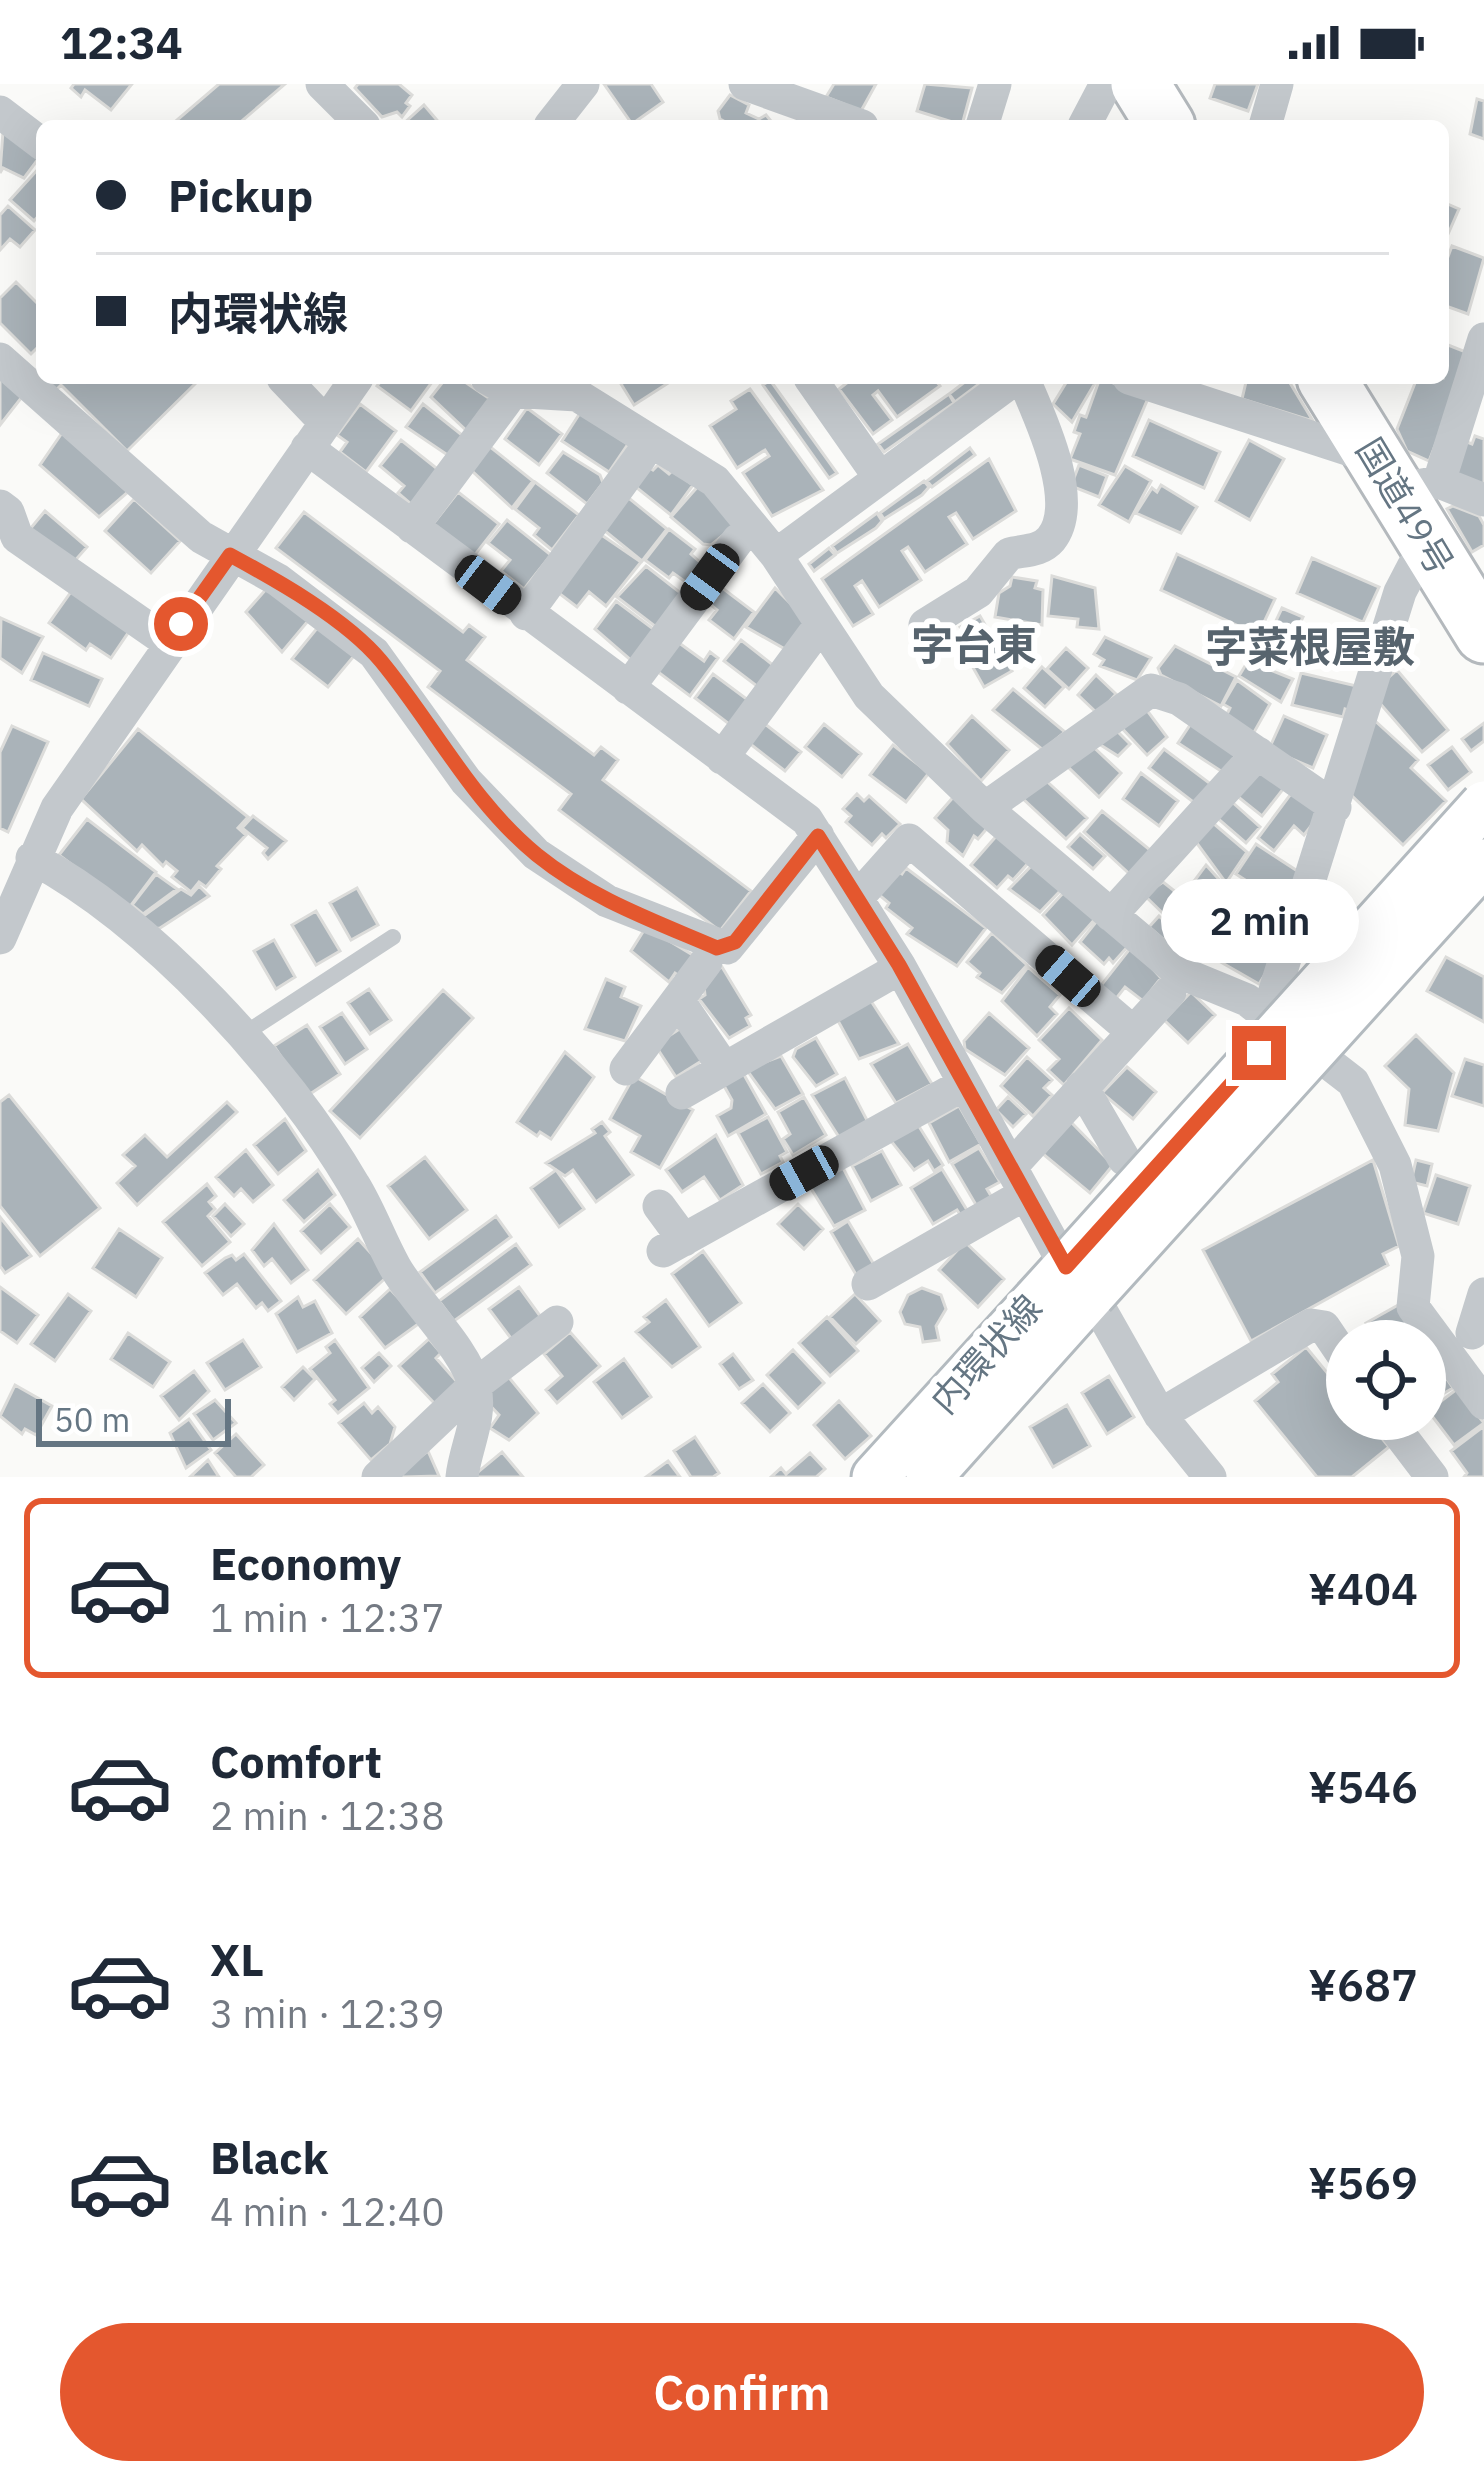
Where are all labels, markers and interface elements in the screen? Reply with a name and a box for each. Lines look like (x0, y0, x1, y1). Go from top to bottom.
text: 12:34 (60, 13, 183, 71)
text: Pickup (168, 166, 313, 224)
text: 内環状線 (168, 284, 348, 342)
street label: 国道49号 (1346, 429, 1465, 583)
car (674, 537, 746, 617)
car (448, 549, 528, 621)
route start (154, 597, 208, 651)
district label: 字台東 (911, 617, 1037, 672)
district label: 字菜根屋敷 (1205, 619, 1415, 674)
callout: 2 min (1160, 879, 1358, 963)
text: 2 min (1210, 895, 1310, 946)
car (1029, 939, 1107, 1013)
route end (1232, 1026, 1286, 1080)
car (764, 1140, 844, 1206)
street label: 内環状線 (920, 1284, 1051, 1423)
map controls (1326, 1320, 1446, 1440)
button: locate (1326, 1320, 1446, 1440)
scale bar (36, 1393, 231, 1446)
text: 50 m (54, 1398, 130, 1441)
icon: car (66, 1534, 174, 1642)
text: Economy (210, 1534, 401, 1592)
text: ¥404 (1308, 1559, 1418, 1617)
text: 1 min · 12:37 (210, 1592, 445, 1643)
icon: car (66, 1732, 174, 1840)
text: Comfort (210, 1732, 382, 1790)
text: ¥546 (1308, 1757, 1418, 1815)
text: 2 min · 12:38 (210, 1790, 445, 1841)
icon: car (66, 1930, 174, 2038)
text: XL (210, 1930, 264, 1988)
text: ¥687 (1308, 1955, 1418, 2013)
text: 3 min · 12:39 (210, 1988, 445, 2039)
icon: car (66, 2128, 174, 2236)
text: Black (210, 2128, 329, 2186)
text: ¥569 (1308, 2153, 1418, 2211)
text: 4 min · 12:40 (210, 2186, 445, 2237)
button: Confirm (60, 2323, 1424, 2461)

